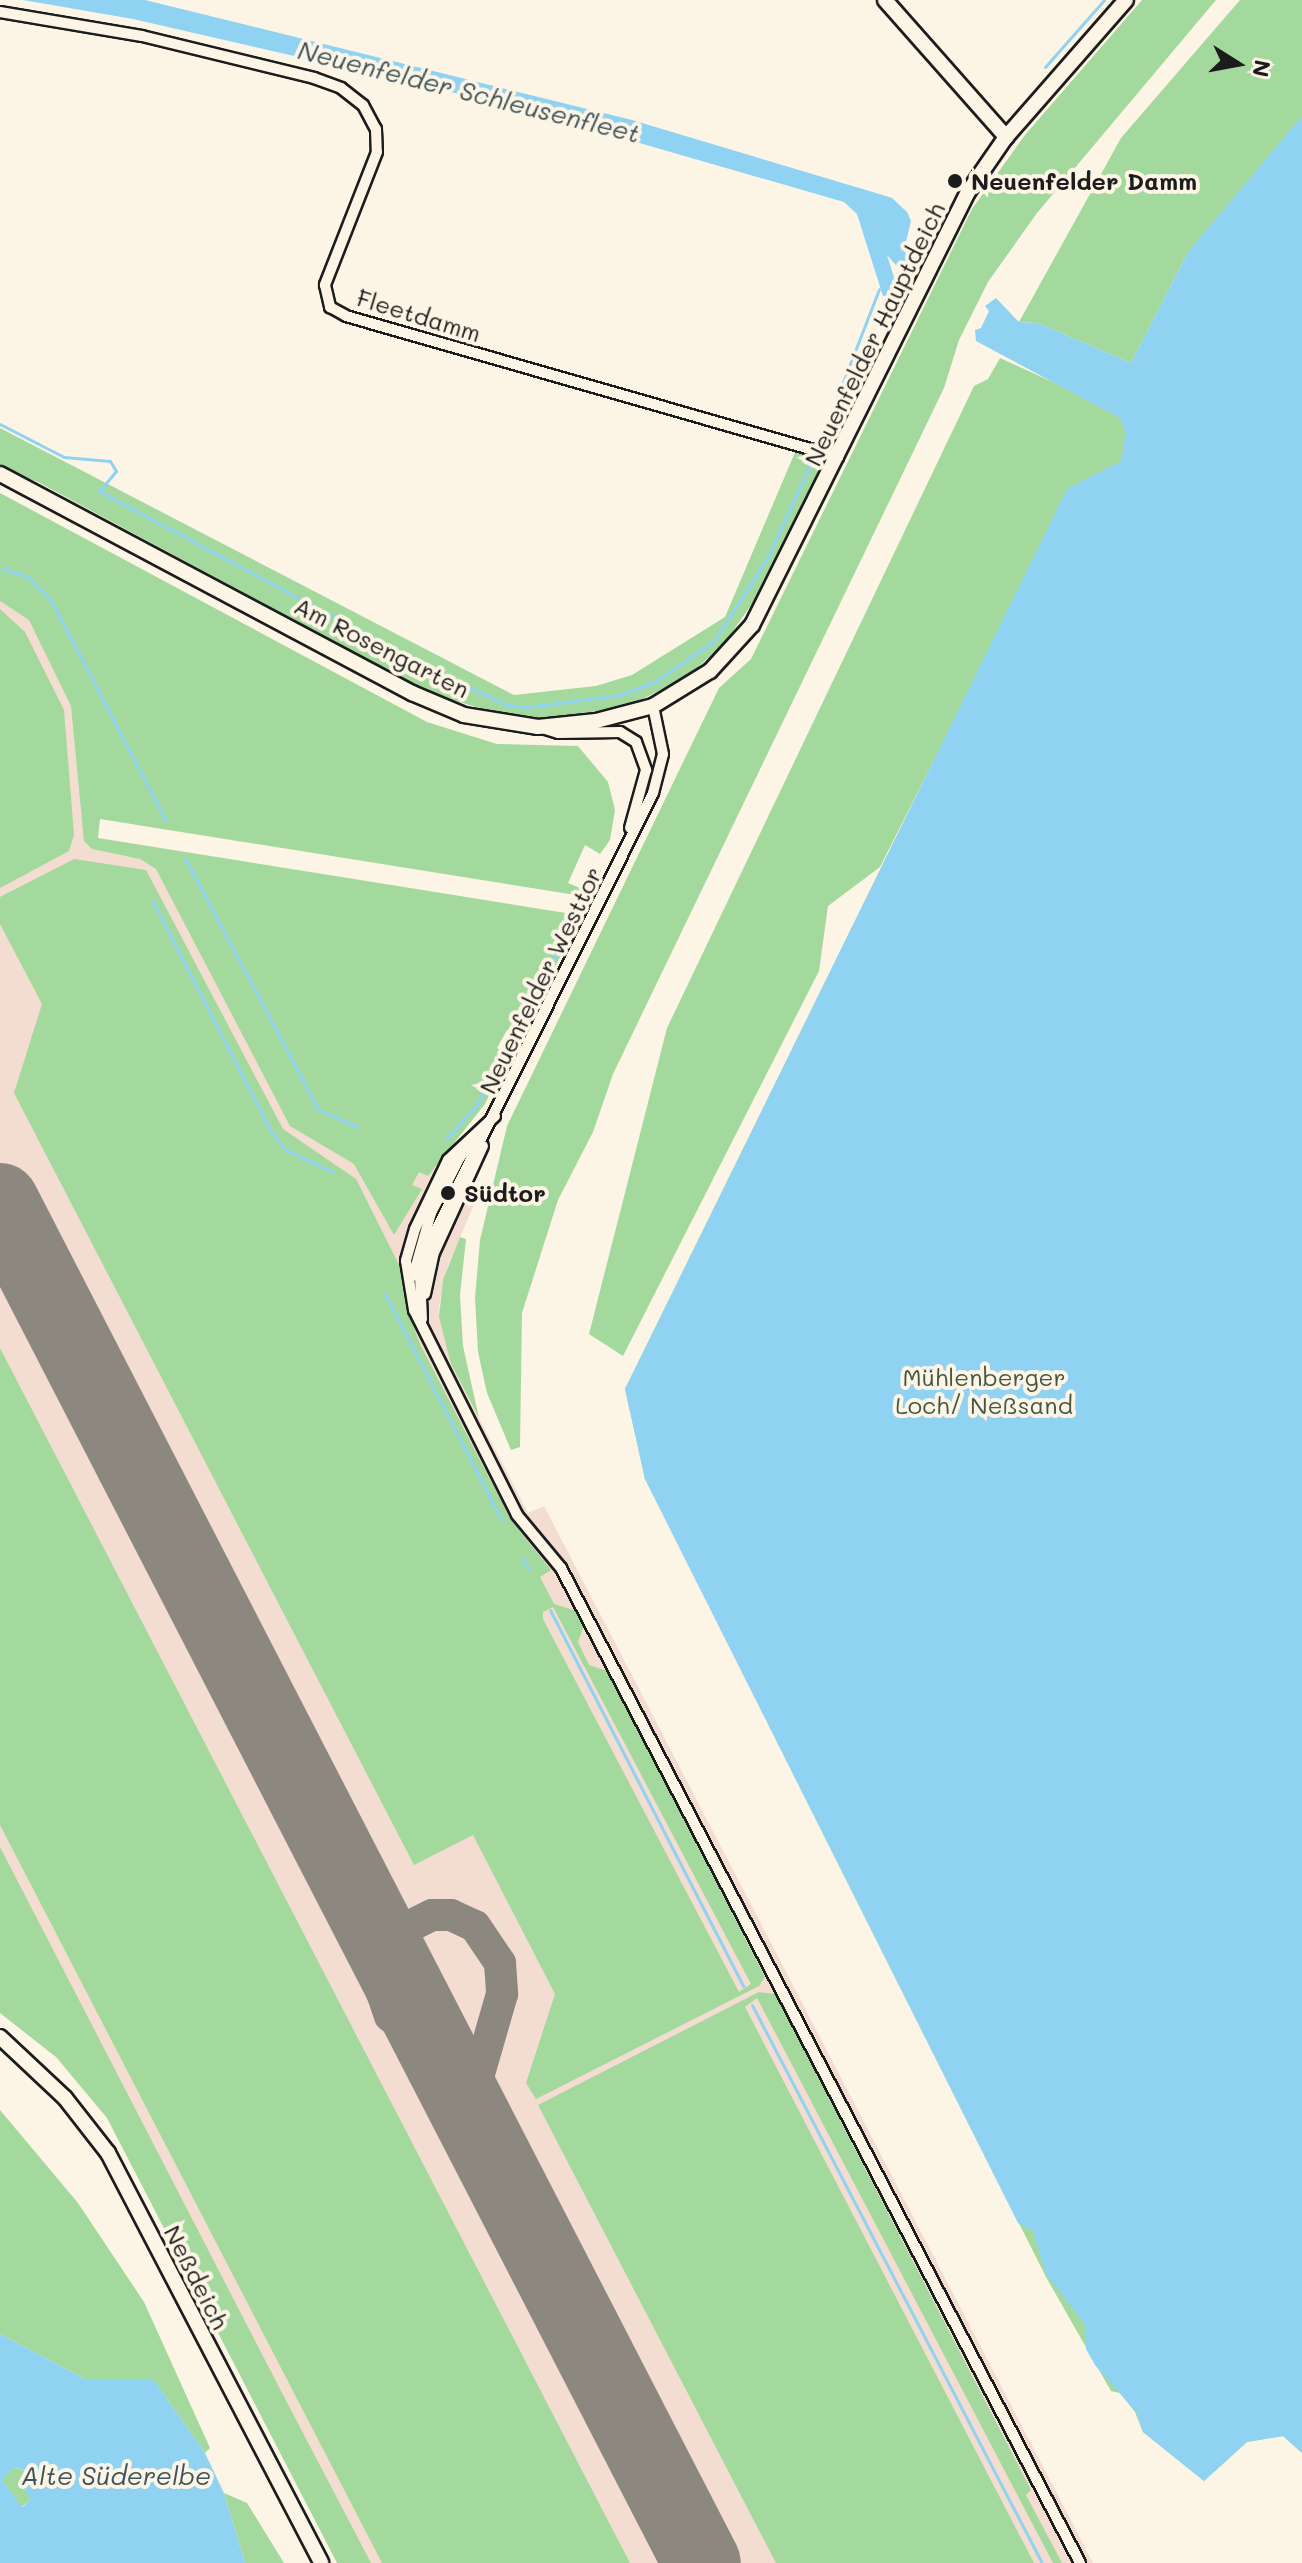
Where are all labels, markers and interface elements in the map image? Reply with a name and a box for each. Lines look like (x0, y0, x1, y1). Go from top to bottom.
north arrow (1198, 24, 1278, 104)
water label: Neuenfelder Schleusenfleet (295, 34, 643, 150)
text: N (1246, 58, 1278, 80)
place label: Neuenfelder Damm (971, 167, 1197, 195)
marker: Neuenfelder Damm (946, 172, 964, 190)
street label: Neuenfelder Hauptdeich (798, 198, 950, 470)
street label: Fleetdamm (354, 282, 484, 348)
street label: Am Rosengarten (290, 590, 474, 704)
street label: Neuenfelder Westtor (473, 862, 607, 1098)
place label: Südtor (464, 1179, 546, 1207)
marker: Südtor (439, 1184, 457, 1202)
park label: Mühlenberger Loch/ Neßsand (895, 1363, 1073, 1419)
street label: Neßdeich (159, 2220, 235, 2334)
water label: Alte Süderelbe (21, 2460, 211, 2492)

